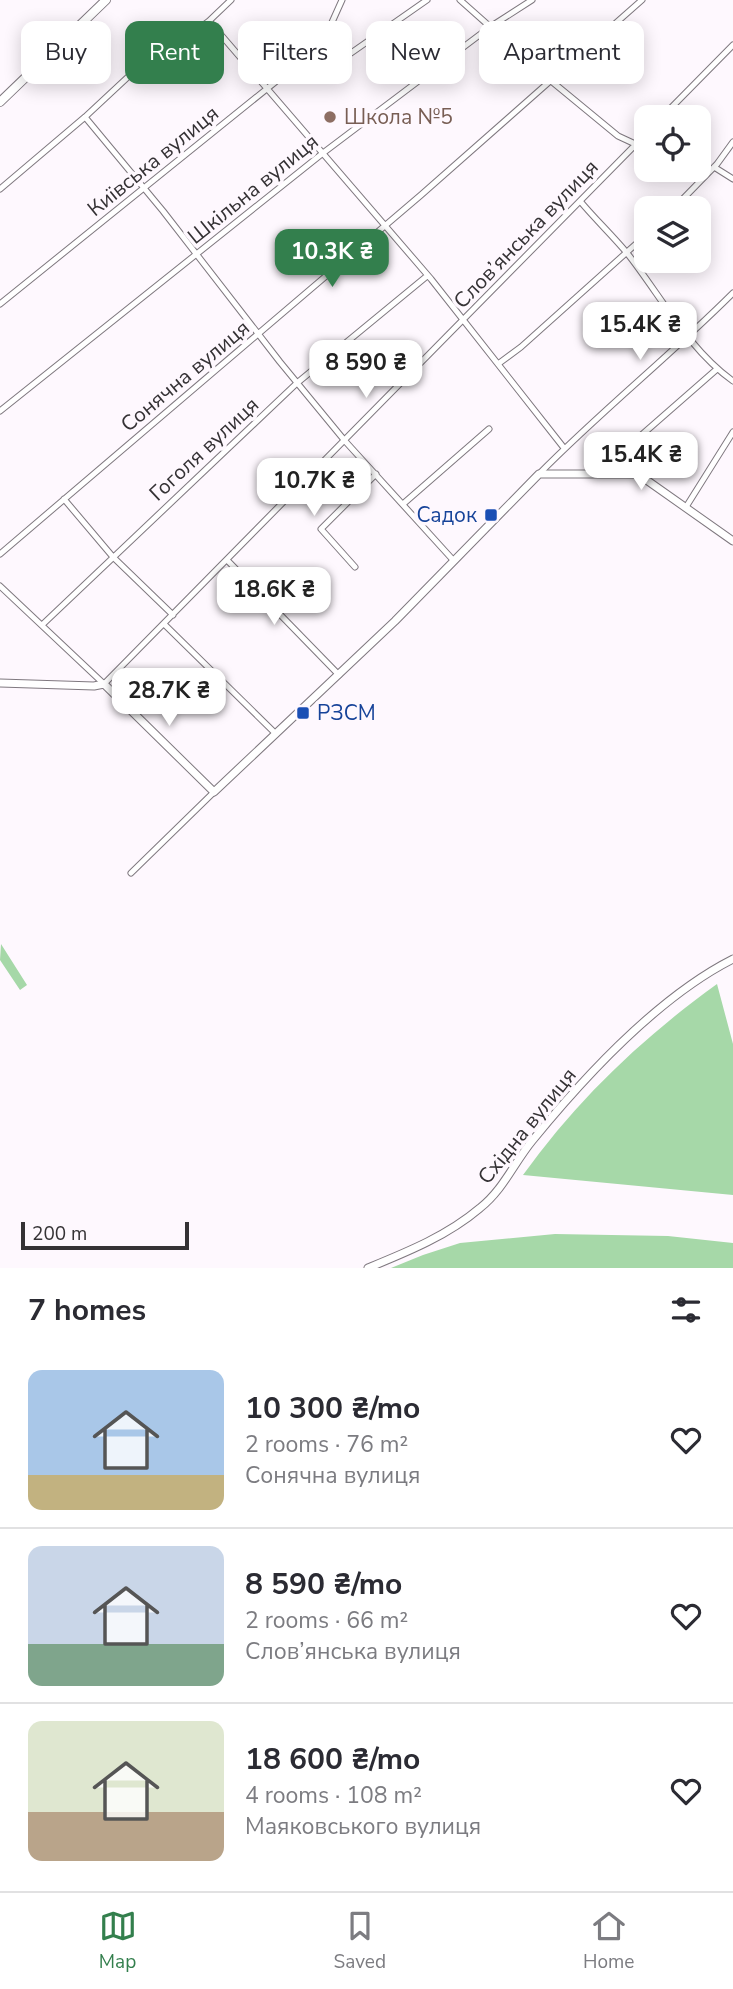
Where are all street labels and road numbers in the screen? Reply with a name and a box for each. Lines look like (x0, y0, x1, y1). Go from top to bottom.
street label: Київська вулиця (82, 99, 224, 223)
street label: Шкільна вулиця (182, 128, 324, 250)
street label: Слов’янська вулиця (447, 153, 605, 315)
street label: Сонячна вулиця (115, 314, 255, 438)
street label: Гоголя вулиця (143, 391, 265, 507)
street label: Східна вулиця (472, 1062, 582, 1190)

